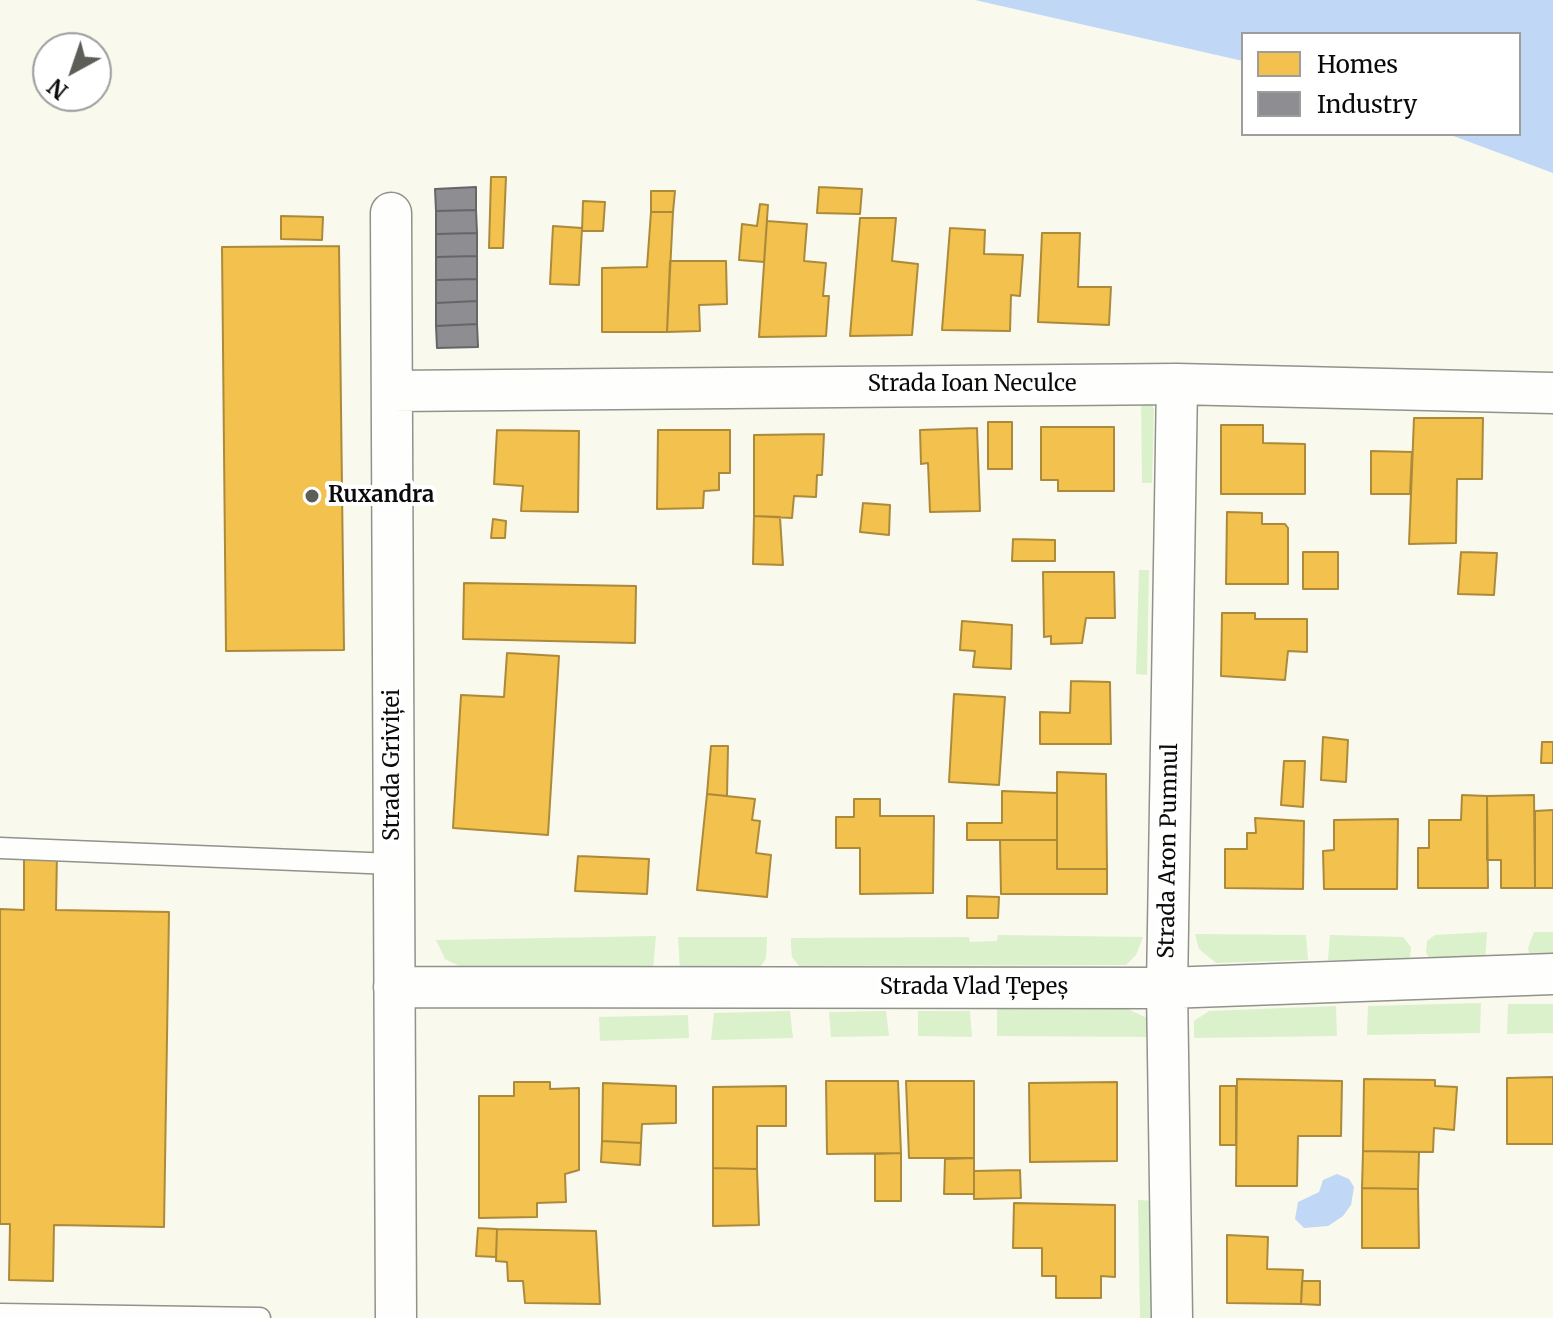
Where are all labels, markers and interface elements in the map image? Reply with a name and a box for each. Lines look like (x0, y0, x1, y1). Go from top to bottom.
north arrow (32, 32, 112, 112)
legend (1241, 32, 1521, 136)
text: Homes (1317, 49, 1398, 80)
text: N (42, 73, 74, 105)
text: Industry (1317, 89, 1417, 120)
street label: Strada Ioan Neculce (868, 372, 1076, 398)
place label: Ruxandra (328, 483, 434, 509)
marker: Ruxandra (303, 487, 321, 505)
street label: Strada Griviței (380, 689, 406, 841)
street label: Strada Aron Pumnul (1154, 743, 1184, 959)
street label: Strada Vlad Țepeș (880, 975, 1068, 1001)

